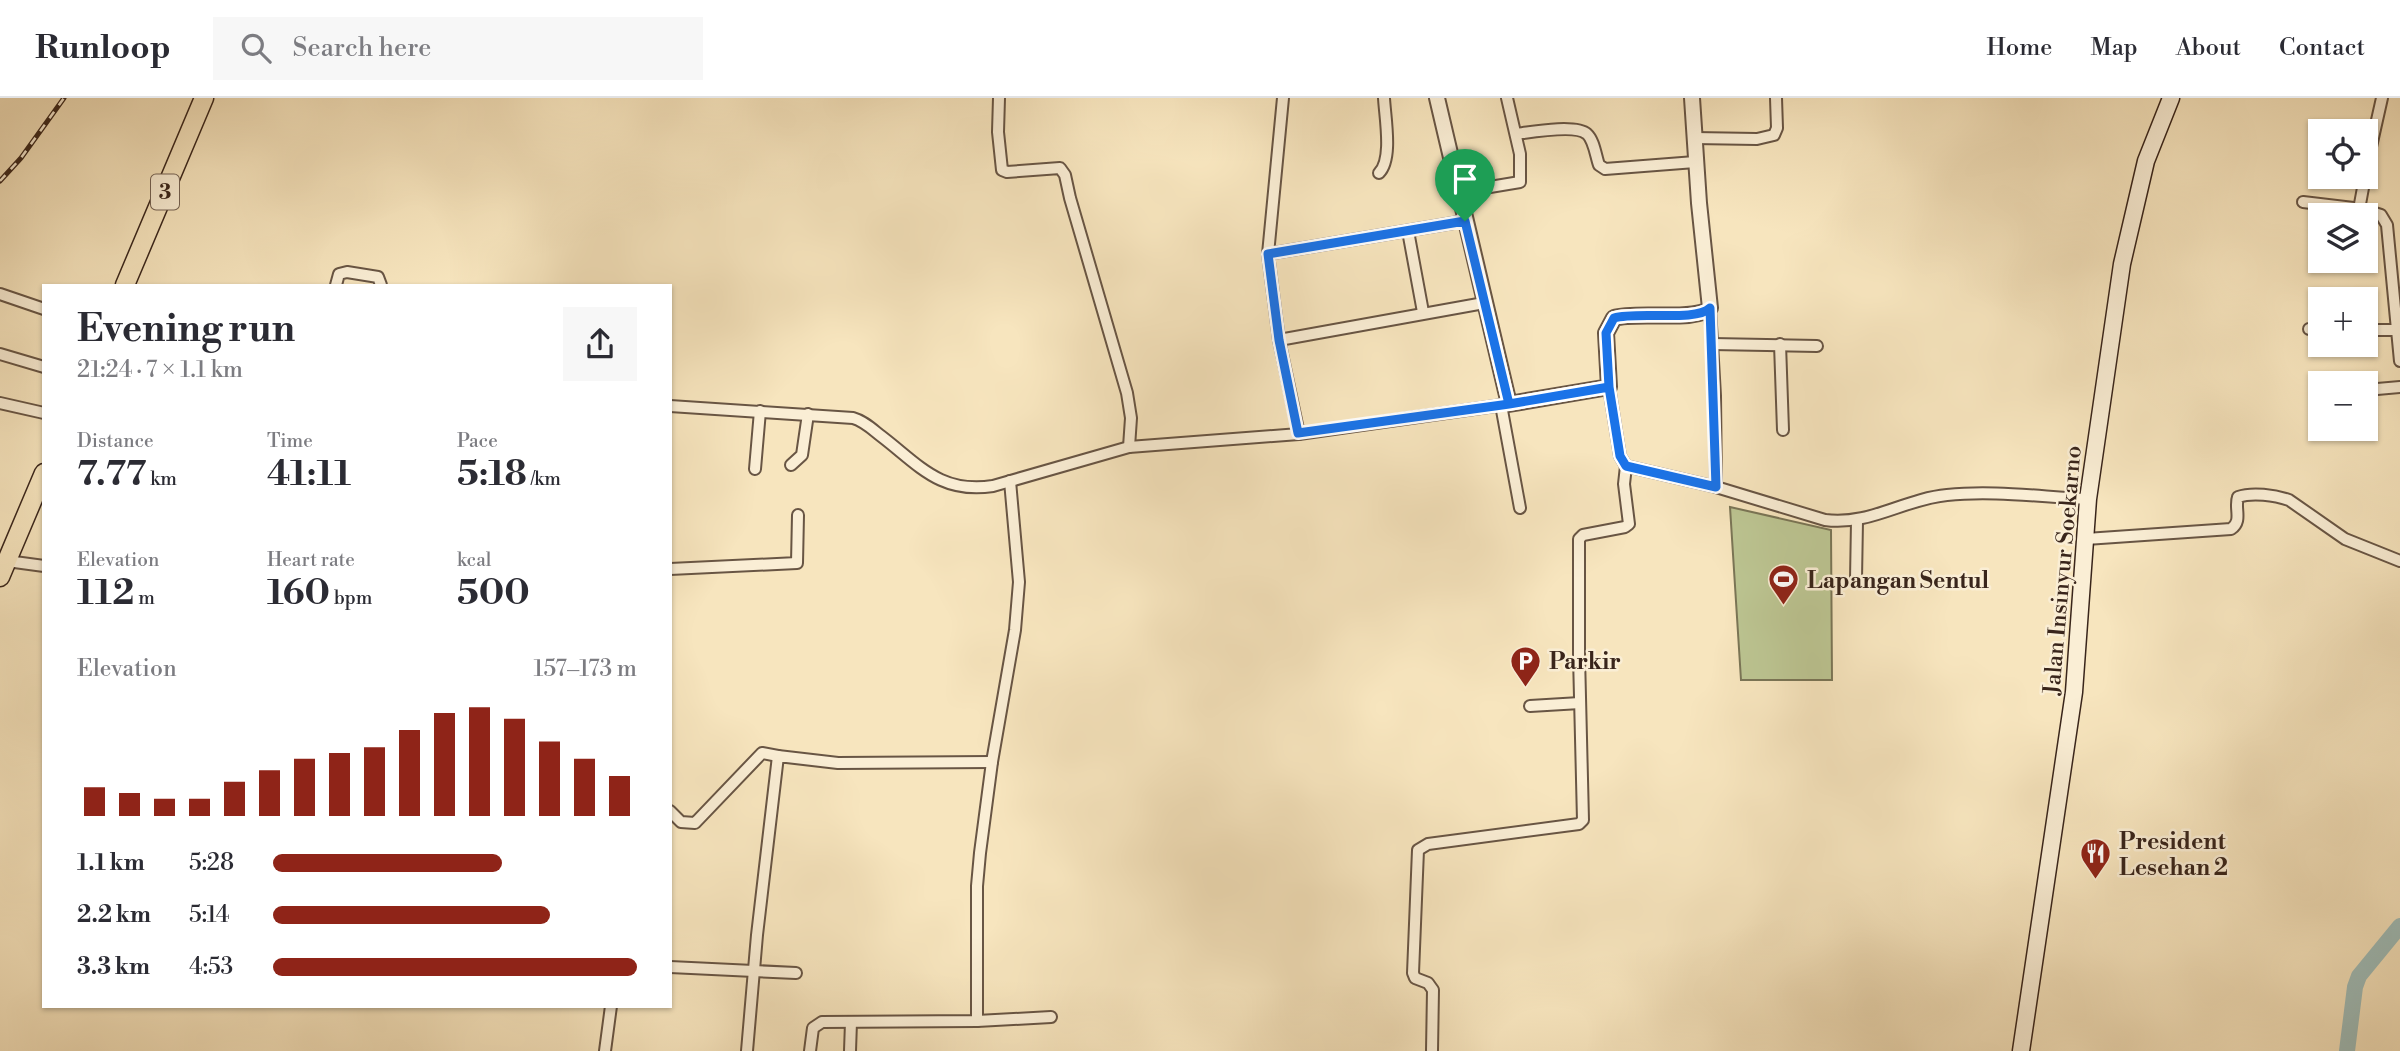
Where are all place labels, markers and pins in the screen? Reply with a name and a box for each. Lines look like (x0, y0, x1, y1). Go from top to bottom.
pin (1435, 149, 1495, 221)
sports icon: Lapangan Sentul (1767, 563, 1801, 607)
place label: Lapangan Sentul (1807, 567, 1990, 595)
parking icon: Parkir (1509, 644, 1543, 688)
place label: Parkir (1549, 648, 1621, 676)
place label: President Lesehan 2 (2119, 828, 2228, 882)
restaurant icon: President Lesehan 2 (2079, 837, 2113, 881)

